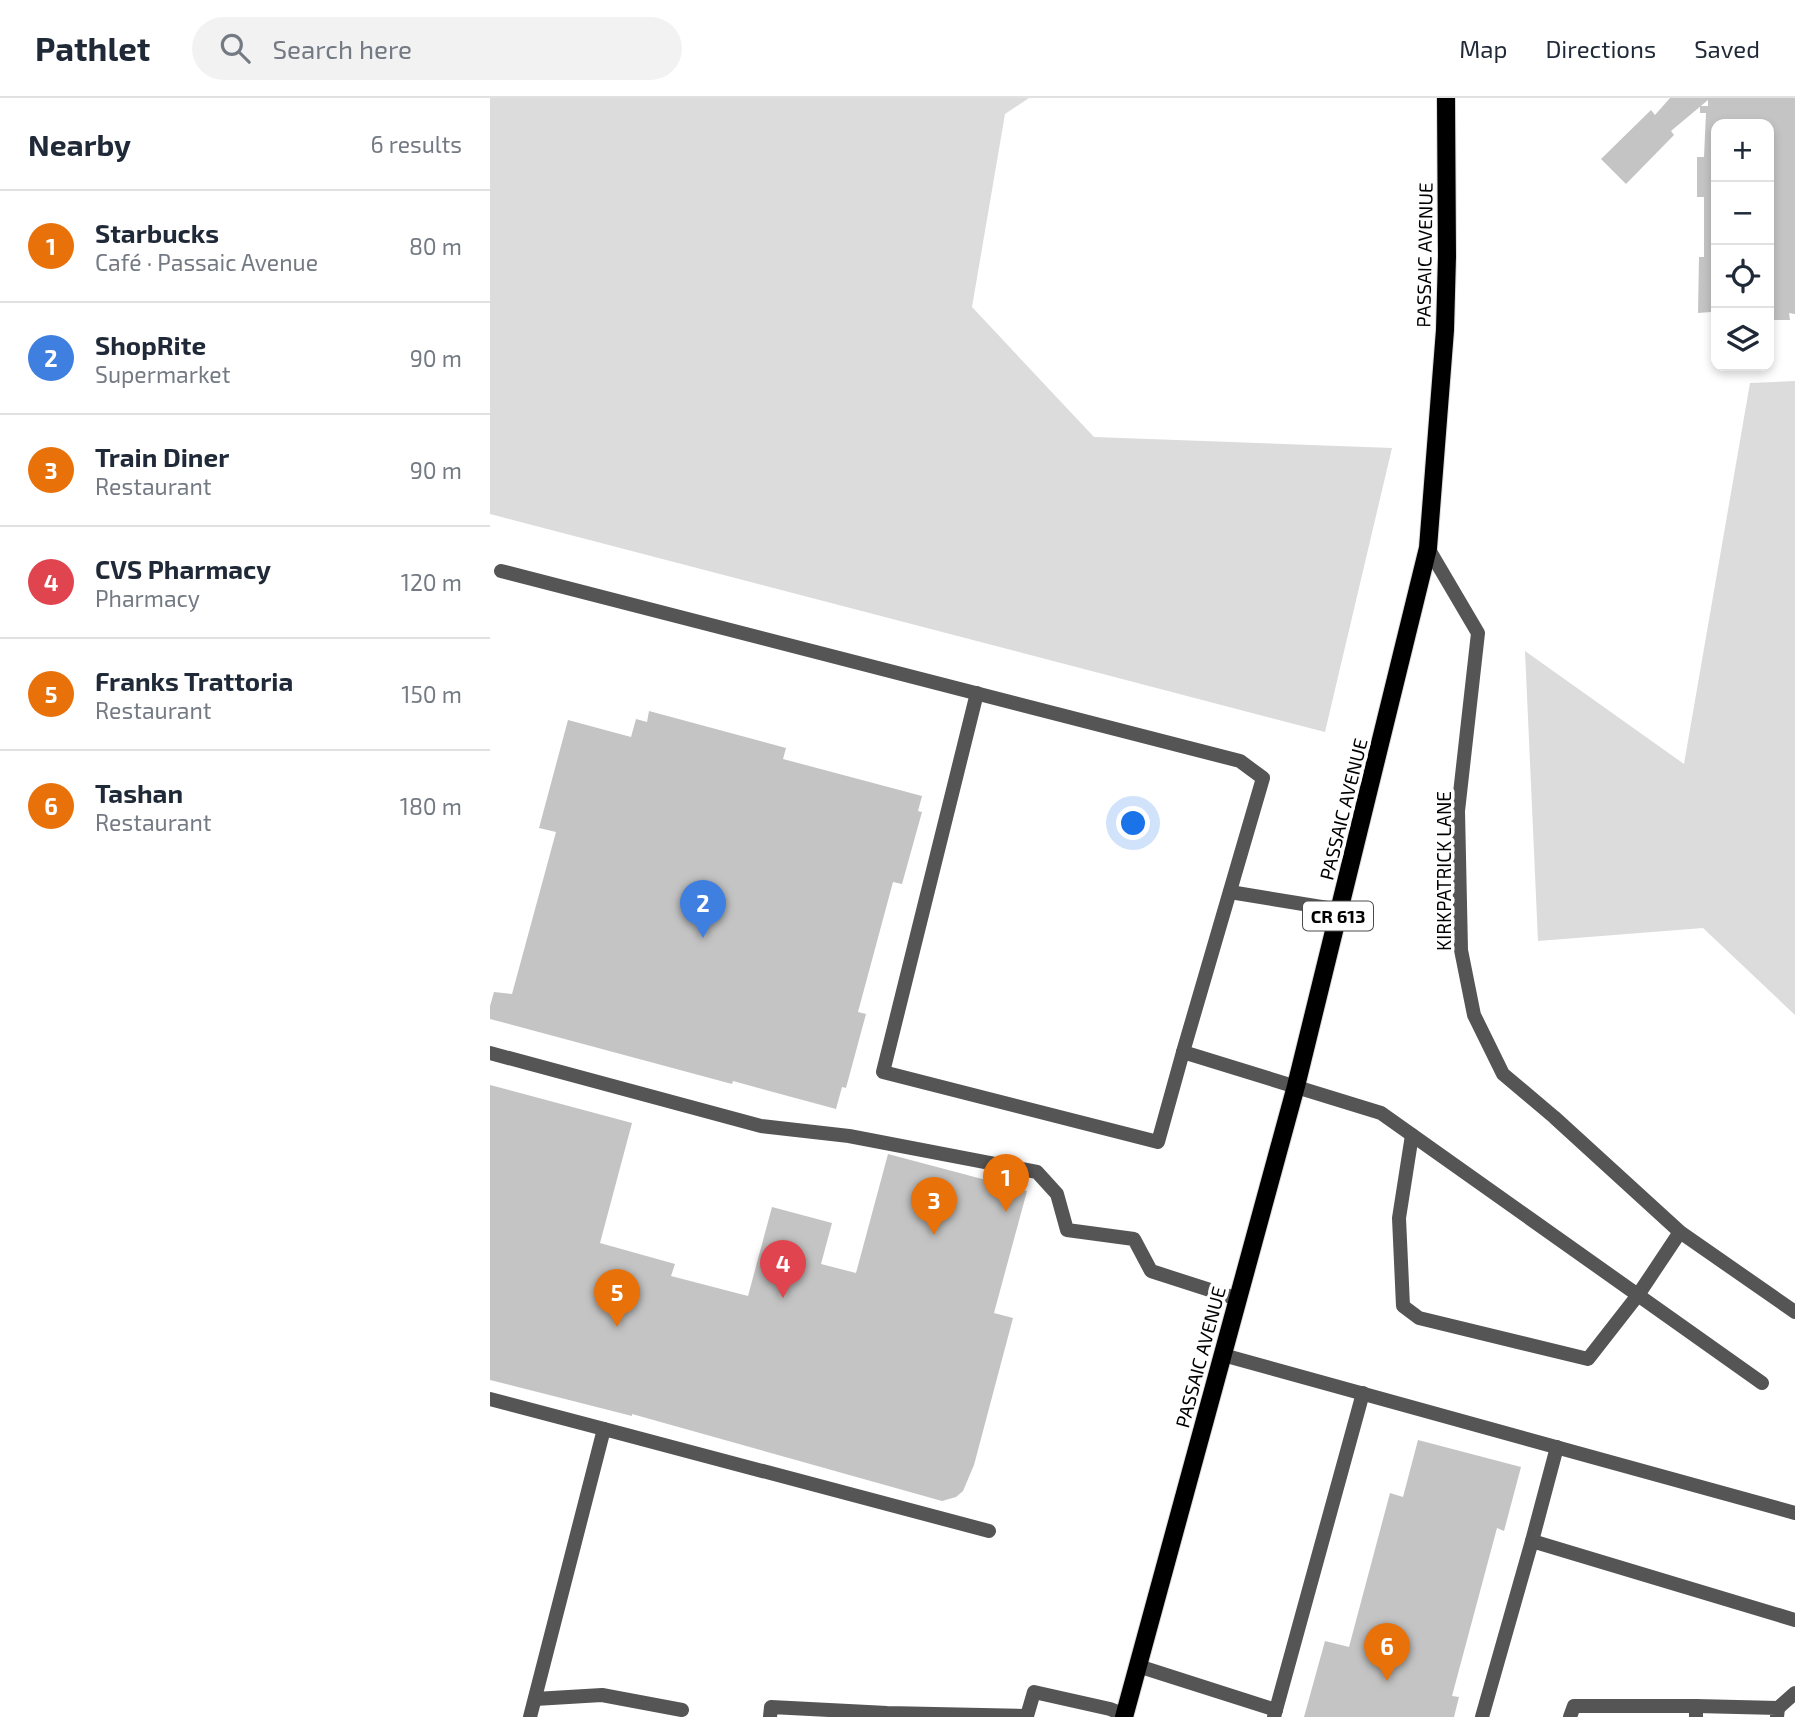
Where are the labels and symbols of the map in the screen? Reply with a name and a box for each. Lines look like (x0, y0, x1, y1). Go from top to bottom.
street label: PASSAIC AVENUE (1411, 182, 1437, 328)
street label: PASSAIC AVENUE (1314, 736, 1372, 882)
street label: KIRKPATRICK LANE (1432, 791, 1455, 951)
your location (1116, 806, 1150, 840)
pin: 2 (680, 880, 726, 938)
road number: CR 613 (1303, 902, 1373, 930)
pin: 1 (983, 1154, 1029, 1212)
pin: 3 (911, 1177, 957, 1235)
pin: 4 (760, 1240, 806, 1298)
pin: 5 (594, 1269, 640, 1327)
street label: PASSAIC AVENUE (1170, 1284, 1230, 1430)
pin: 6 (1364, 1623, 1410, 1681)

